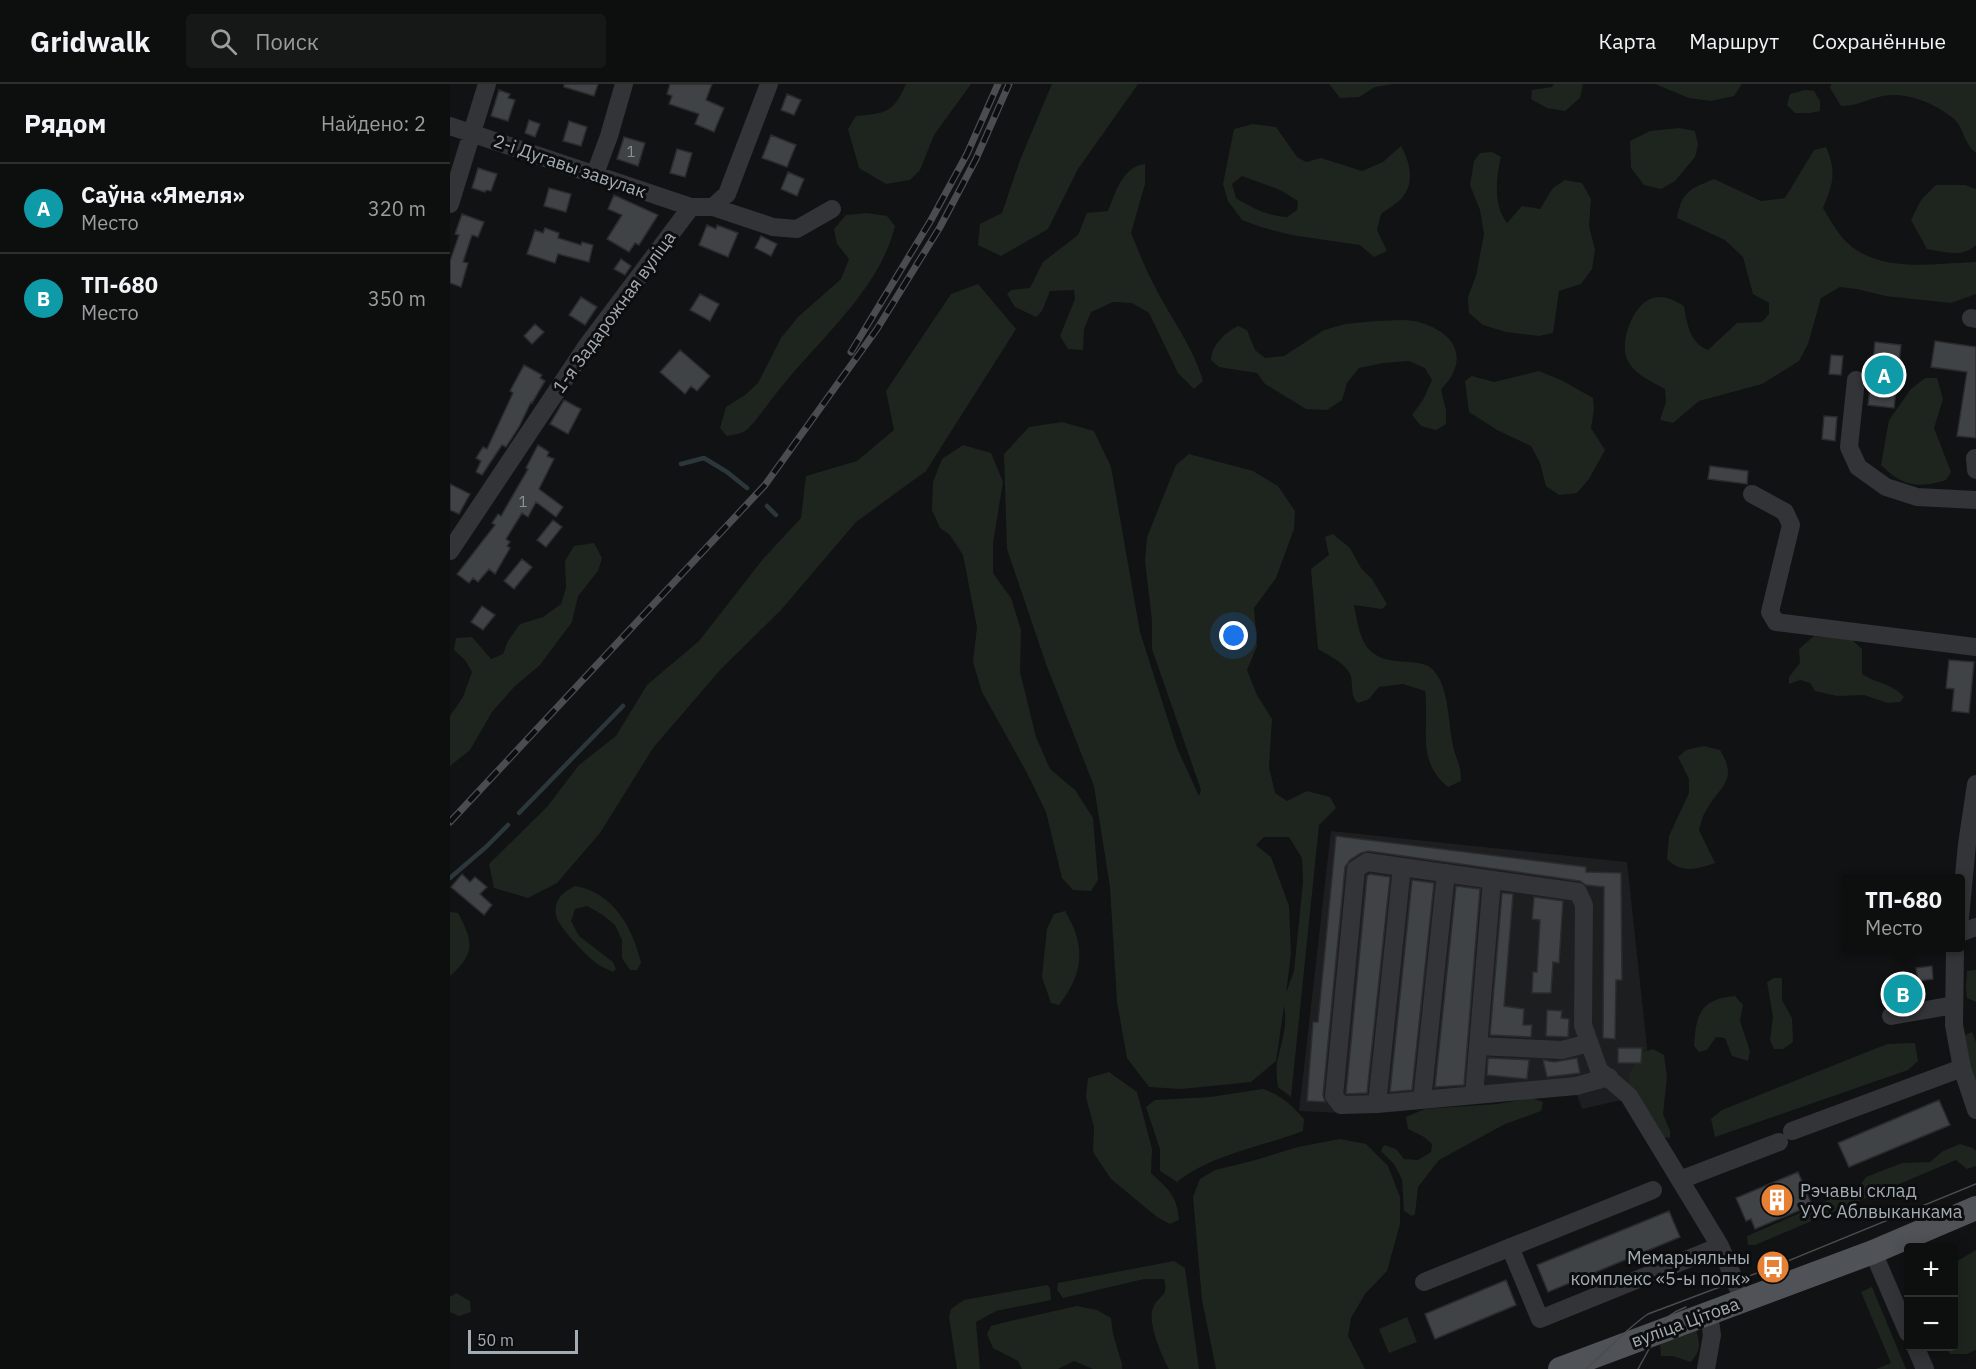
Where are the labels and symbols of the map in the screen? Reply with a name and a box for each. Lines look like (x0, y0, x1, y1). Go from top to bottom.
street label: 2-і Дугавы завулак (491, 129, 649, 203)
house number: 1 (626, 142, 636, 161)
street label: 1-я Задарожная вуліца (547, 226, 681, 398)
pin: A (1864, 352, 1904, 398)
house number: 1 (518, 492, 528, 511)
your location (1219, 621, 1248, 650)
pin: B (1884, 972, 1922, 1016)
place label: Рэчавы склад УУС Аблвыканкама (1800, 1179, 1963, 1223)
building icon: Рэчавы склад УУС Аблвыканкама (1759, 1182, 1795, 1218)
place label: Мемарыяльны комплекс «5-ы полк» (1570, 1246, 1750, 1290)
bus stop icon: Мемарыяльны комплекс «5-ы полк» (1755, 1249, 1791, 1285)
street label: вуліца Цітова (1628, 1292, 1743, 1352)
scale bar (468, 1327, 578, 1354)

